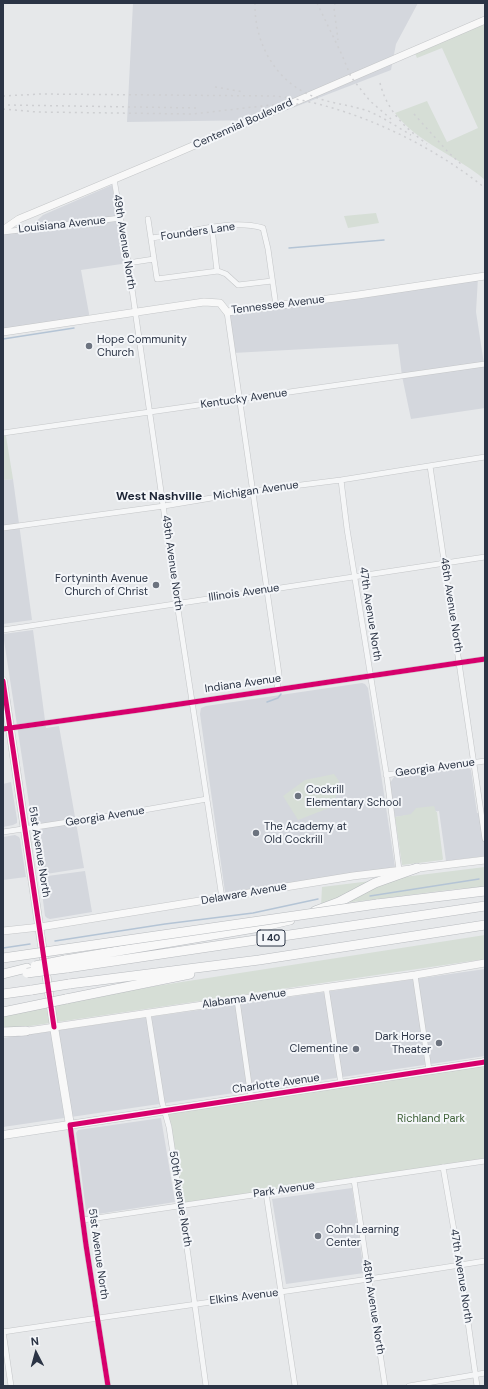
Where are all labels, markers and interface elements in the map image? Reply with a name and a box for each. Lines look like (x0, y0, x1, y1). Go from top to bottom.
street label: Centennial Boulevard (191, 96, 295, 152)
street label: 49th Avenue North (110, 193, 138, 291)
street label: Louisiana Avenue (18, 214, 106, 236)
street label: Founders Lane (160, 220, 236, 244)
street label: Tennessee Avenue (230, 293, 326, 317)
place label: Hope Community Church (97, 333, 187, 359)
marker: Hope Community Church (84, 341, 94, 351)
street label: Kentucky Avenue (200, 386, 288, 412)
street label: Michigan Avenue (213, 478, 299, 504)
district label: West Nashville (116, 490, 202, 504)
street label: 49th Avenue North (159, 514, 185, 612)
street label: 46th Avenue North (437, 556, 465, 654)
street label: 47th Avenue North (356, 566, 384, 662)
place label: Fortyninth Avenue Church of Christ (55, 572, 148, 598)
marker: Fortyninth Avenue Church of Christ (151, 580, 161, 590)
street label: Illinois Avenue (208, 581, 280, 605)
street label: Indiana Avenue (204, 672, 282, 696)
street label: Georgia Avenue (394, 756, 476, 780)
place label: Cockrill Elementary School (306, 783, 401, 809)
marker: Cockrill Elementary School (293, 791, 303, 801)
street label: Georgia Avenue (64, 804, 146, 830)
street label: 51st Avenue North (25, 806, 53, 898)
place label: The Academy at Old Cockrill (264, 820, 347, 846)
marker: The Academy at Old Cockrill (251, 828, 261, 838)
street label: Delaware Avenue (200, 880, 288, 908)
road number: I 40 (257, 930, 285, 946)
street label: Alabama Avenue (201, 987, 287, 1011)
place label: Dark Horse Theater (375, 1030, 431, 1056)
marker: Dark Horse Theater (434, 1038, 444, 1048)
place label: Clementine (290, 1042, 348, 1056)
marker: Clementine (351, 1044, 361, 1054)
street label: Charlotte Avenue (231, 1071, 321, 1097)
park label: Richland Park (397, 1112, 465, 1126)
street label: 50th Avenue North (166, 1150, 194, 1248)
street label: Park Avenue (252, 1179, 316, 1201)
street label: 51st Avenue North (85, 1208, 111, 1300)
place label: Cohn Learning Center (326, 1223, 399, 1249)
street label: 47th Avenue North (447, 1228, 475, 1324)
marker: Cohn Learning Center (313, 1231, 323, 1241)
street label: 48th Avenue North (359, 1259, 387, 1355)
street label: Elkins Avenue (209, 1286, 279, 1308)
north arrow (16, 1333, 56, 1373)
text: N (30, 1334, 39, 1348)

